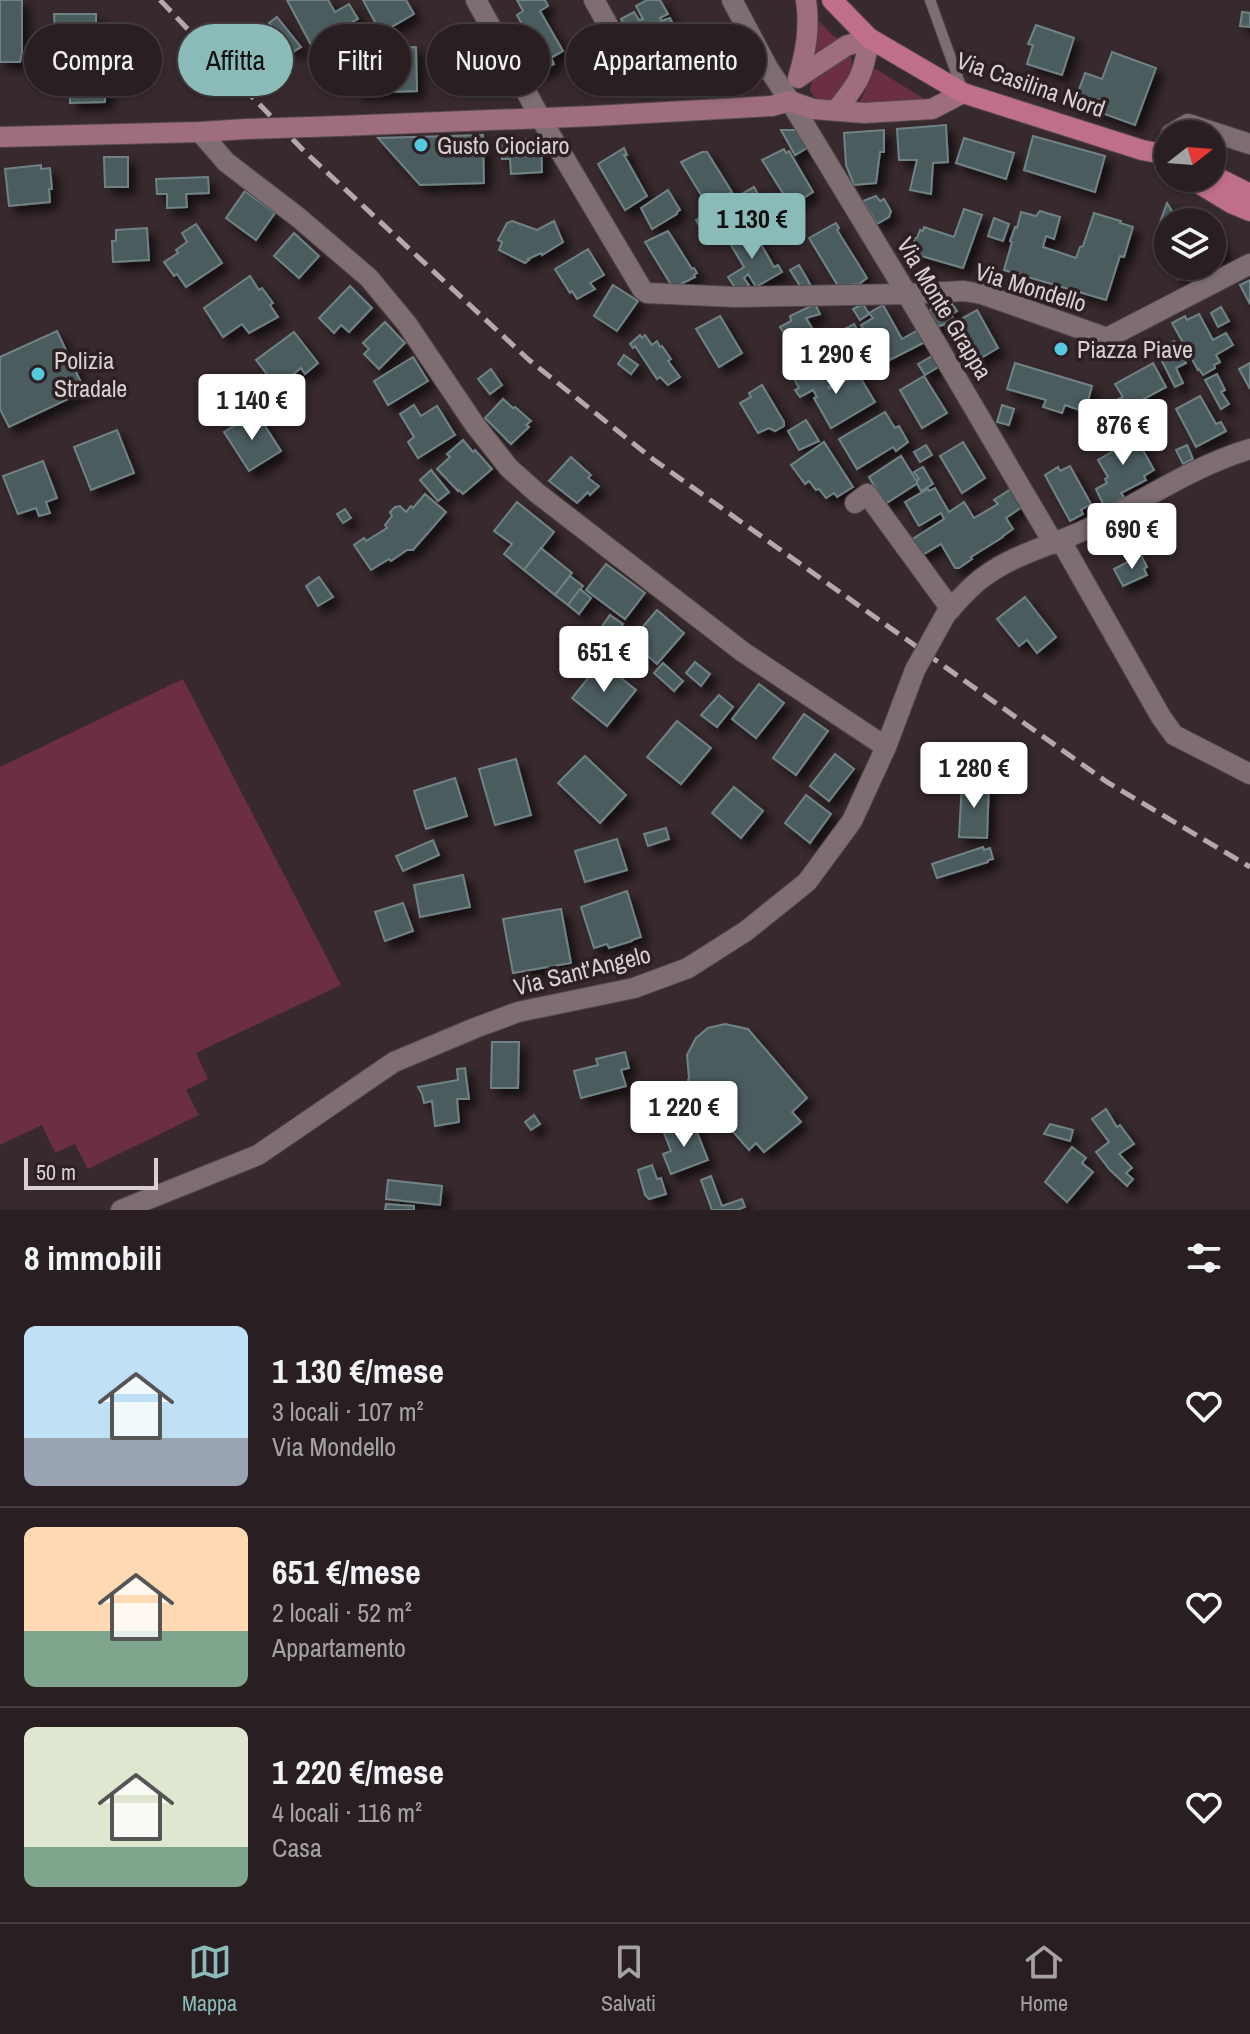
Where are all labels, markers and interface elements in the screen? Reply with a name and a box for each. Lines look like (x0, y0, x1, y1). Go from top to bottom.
chip: Compra (24, 24, 162, 96)
chip: Affitta (178, 24, 293, 96)
chip: Filtri (309, 24, 411, 96)
chip: Nuovo (427, 24, 550, 96)
chip: Appartamento (566, 24, 766, 96)
street label: Via Casilina Nord (953, 44, 1109, 124)
north arrow (1154, 120, 1226, 192)
map controls (1154, 120, 1226, 280)
place label: Gusto Ciociaro (437, 129, 569, 161)
marker: Gusto Ciociaro (412, 136, 430, 154)
pin: 1 130 € (678, 193, 826, 261)
text: 1 130 € (716, 201, 788, 236)
button: layers (1154, 208, 1226, 280)
street label: Via Monte Grappa (890, 231, 1000, 385)
street label: Via Mondello (972, 255, 1090, 319)
pin: 1 290 € (762, 328, 910, 396)
place label: Piazza Piave (1077, 333, 1193, 365)
text: 1 290 € (800, 336, 872, 371)
marker: Piazza Piave (1052, 340, 1070, 358)
place label: Polizia Stradale (54, 344, 127, 404)
marker: Polizia Stradale (29, 365, 47, 383)
pin: 1 140 € (178, 374, 326, 442)
text: 1 140 € (216, 382, 288, 417)
pin: 876 € (1067, 399, 1179, 467)
text: 876 € (1096, 407, 1150, 442)
pin: 690 € (1076, 503, 1188, 571)
text: 690 € (1105, 511, 1159, 546)
pin: 651 € (548, 626, 660, 694)
text: 651 € (577, 634, 631, 669)
pin: 1 280 € (900, 742, 1048, 810)
text: 1 280 € (938, 750, 1010, 785)
street label: Via Sant'Angelo (510, 938, 654, 1002)
pin: 1 220 € (610, 1081, 758, 1149)
text: 1 220 € (648, 1089, 720, 1124)
scale bar (24, 1154, 158, 1190)
text: 50 m (36, 1157, 76, 1187)
text: 8 immobili (24, 1235, 162, 1281)
icon: filters (1182, 1236, 1226, 1280)
text: 1 130 €/mese (272, 1348, 444, 1394)
icon: home (88, 1358, 184, 1454)
icon: heart (1182, 1384, 1226, 1428)
text: 3 locali · 107 m² (272, 1394, 424, 1429)
text: Via Mondello (272, 1429, 396, 1464)
text: 651 €/mese (272, 1549, 421, 1595)
icon: home (88, 1559, 184, 1655)
icon: heart (1182, 1585, 1226, 1629)
text: 2 locali · 52 m² (272, 1595, 412, 1630)
text: Appartamento (272, 1630, 406, 1665)
text: 1 220 €/mese (272, 1749, 444, 1795)
icon: home (88, 1759, 184, 1855)
icon: heart (1182, 1785, 1226, 1829)
text: 4 locali · 116 m² (272, 1795, 422, 1830)
text: Casa (272, 1830, 322, 1865)
tab: Mappa (182, 1940, 237, 2018)
tab: Salvati (601, 1940, 656, 2018)
tab: Home (1020, 1940, 1068, 2018)

